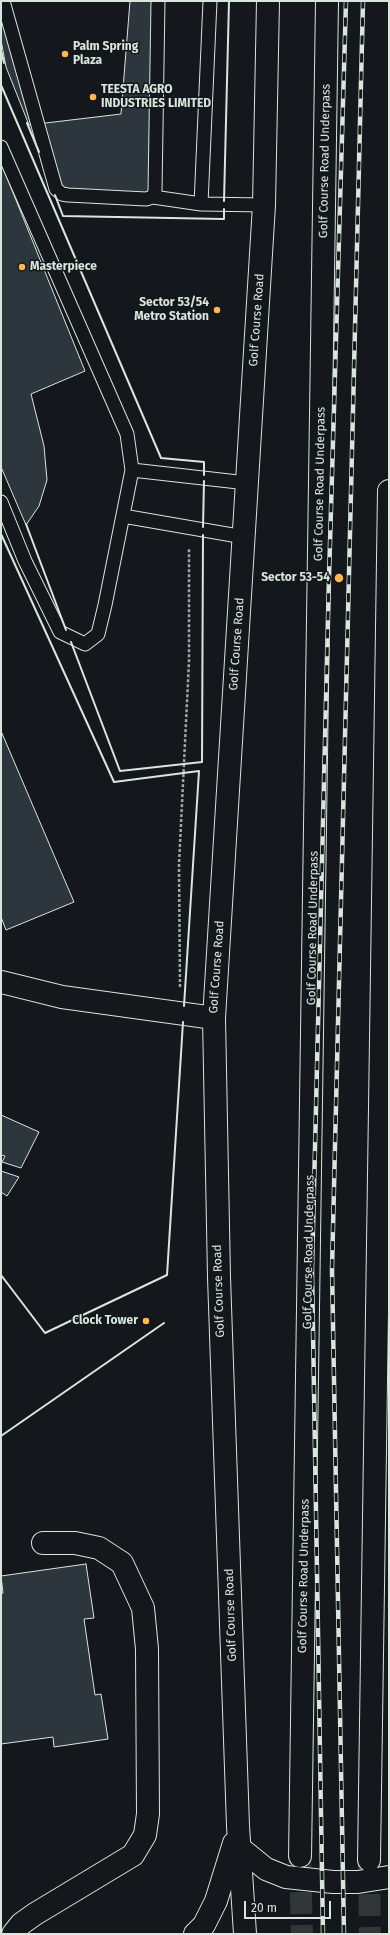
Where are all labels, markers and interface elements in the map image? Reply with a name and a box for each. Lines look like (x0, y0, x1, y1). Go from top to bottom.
place label: Palm Spring Plaza (73, 40, 138, 68)
marker: Palm Spring Plaza (60, 49, 70, 59)
place label: TEESTA AGRO INDUSTRIES LIMITED (101, 83, 211, 111)
street label: Golf Course Road Underpass (316, 84, 334, 238)
marker: TEESTA AGRO INDUSTRIES LIMITED (88, 92, 98, 102)
place label: Masterpiece (30, 260, 97, 274)
marker: Masterpiece (17, 262, 27, 272)
street label: Golf Course Road (247, 273, 267, 367)
place label: Sector 53/54 Metro Station (134, 296, 209, 324)
marker: Sector 53/54 Metro Station (212, 305, 222, 315)
street label: Golf Course Road Underpass (311, 407, 329, 561)
place label: Sector 53-54 (261, 571, 330, 585)
marker: Sector 53-54 (333, 572, 345, 584)
street label: Golf Course Road (227, 597, 247, 691)
street label: Golf Course Road Underpass (304, 851, 322, 1005)
street label: Golf Course Road (207, 920, 227, 1014)
street label: Golf Course Road Underpass (300, 1175, 318, 1329)
street label: Golf Course Road (210, 1244, 228, 1338)
place label: Clock Tower (72, 1314, 138, 1328)
marker: Clock Tower (141, 1316, 151, 1326)
street label: Golf Course Road Underpass (295, 1499, 313, 1653)
street label: Golf Course Road (222, 1568, 240, 1662)
scale bar (246, 1893, 333, 1919)
text: 20 m (251, 1901, 277, 1915)

